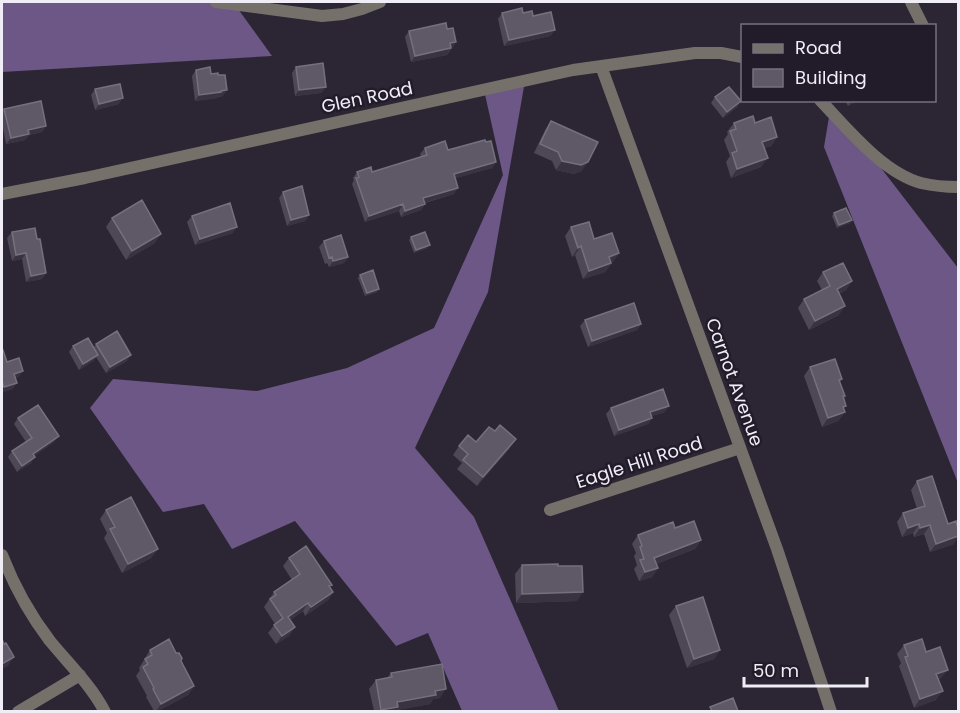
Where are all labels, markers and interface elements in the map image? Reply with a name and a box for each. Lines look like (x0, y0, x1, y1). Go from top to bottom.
legend (741, 24, 936, 102)
text: Road (795, 35, 842, 60)
text: Building (795, 65, 867, 90)
street label: Glen Road (319, 75, 415, 119)
street label: Carnot Avenue (700, 314, 770, 450)
street label: Eagle Hill Road (573, 430, 705, 494)
scale bar (744, 650, 867, 688)
text: 50 m (753, 658, 799, 683)

